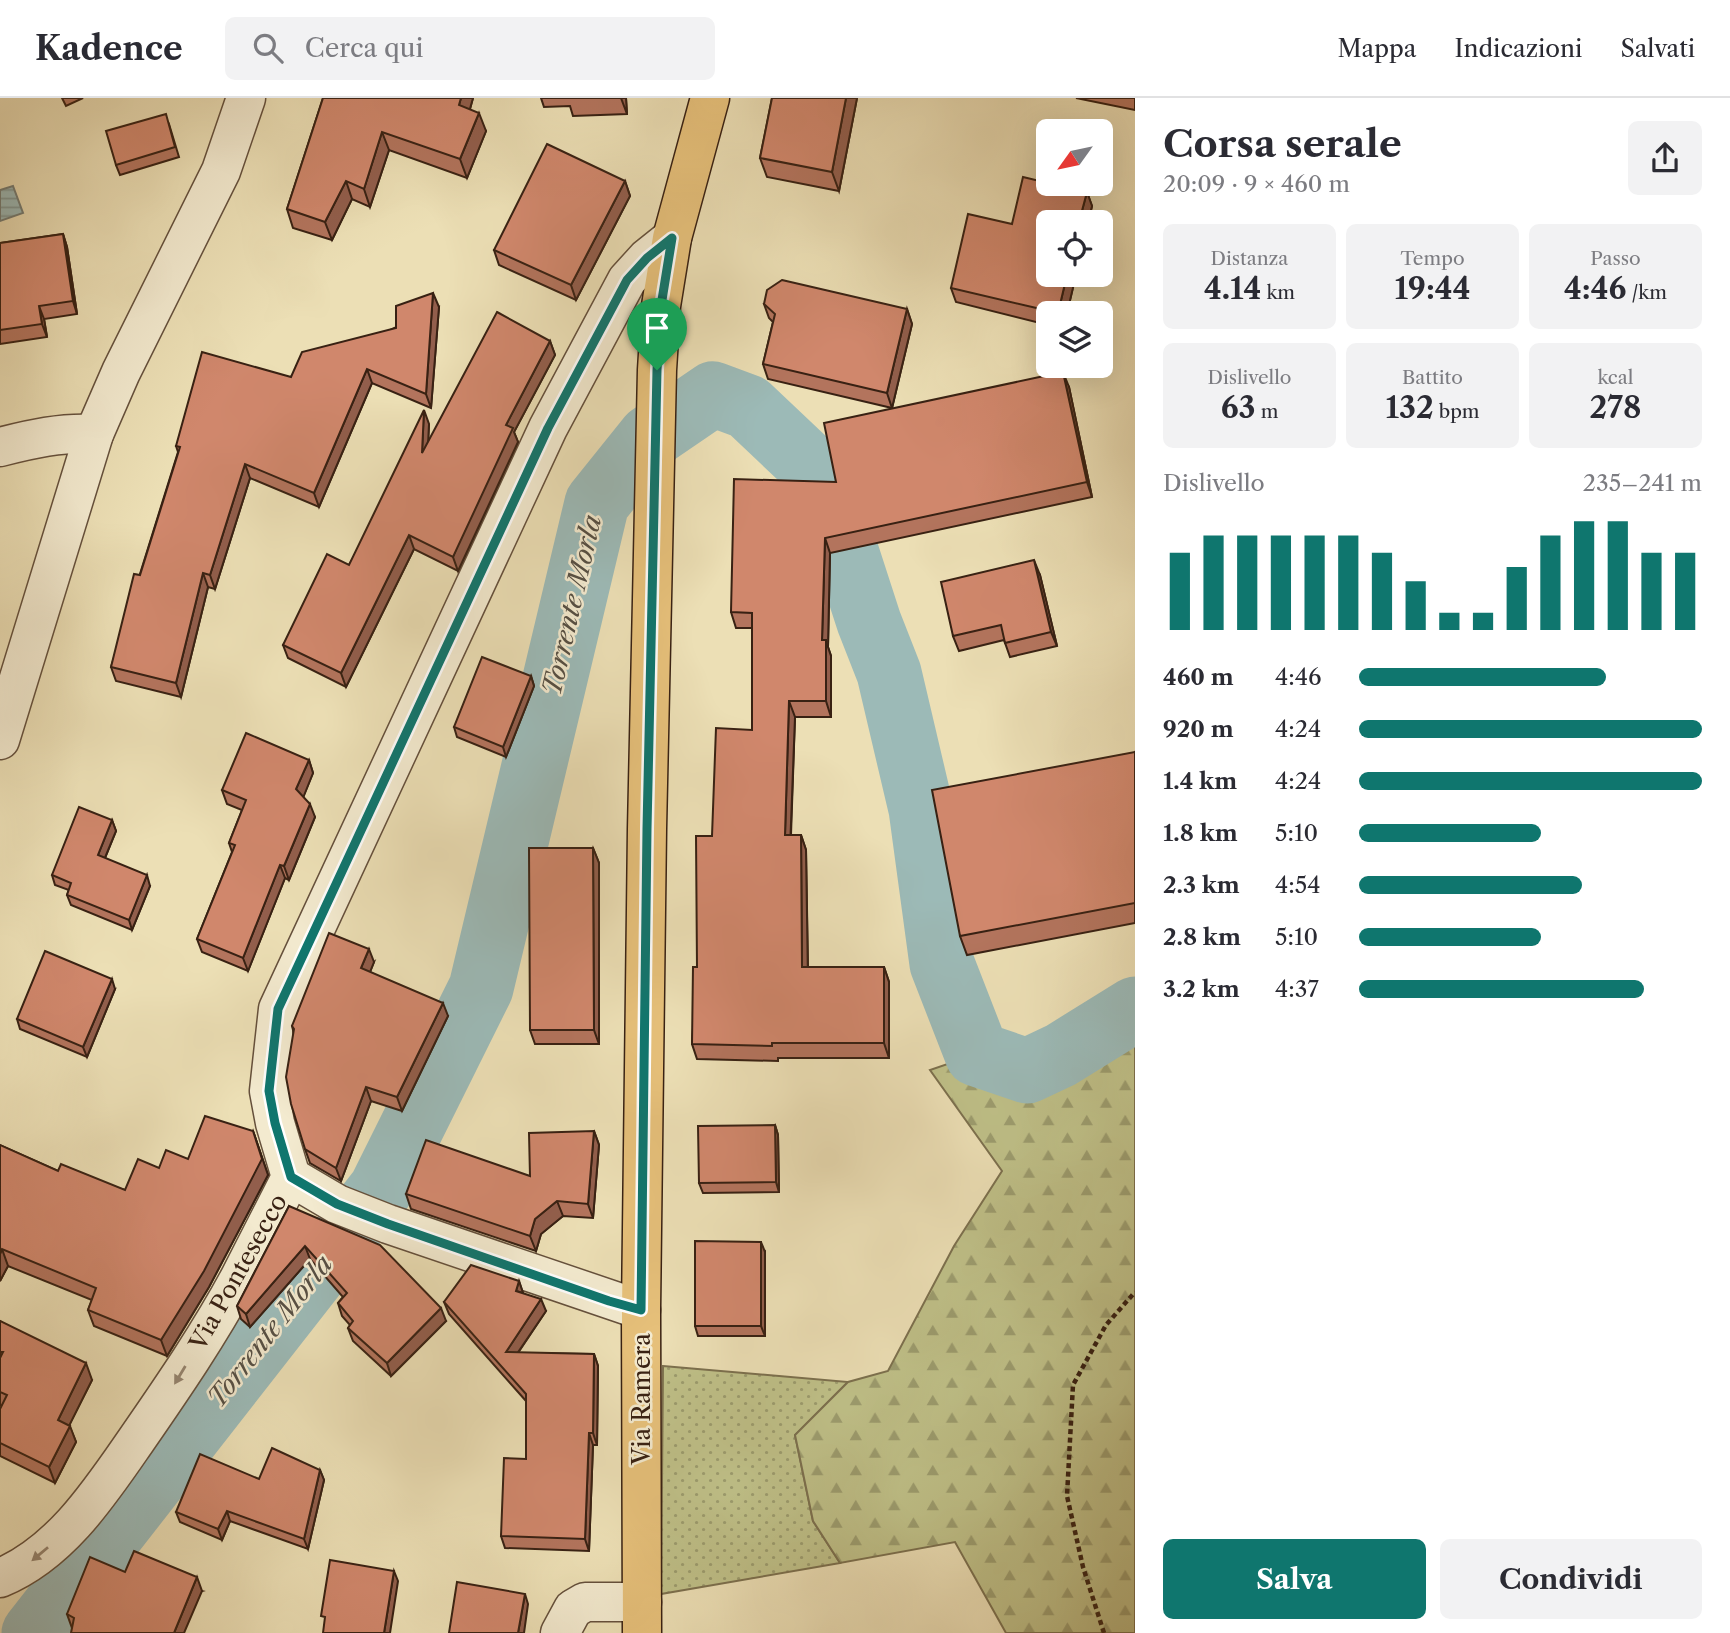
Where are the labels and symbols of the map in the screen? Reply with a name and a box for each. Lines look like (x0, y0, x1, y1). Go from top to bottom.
north arrow (1036, 119, 1113, 196)
pin (627, 298, 687, 370)
water label: Torrente Morla (536, 511, 608, 698)
street label: Via Pontesecco (183, 1189, 293, 1356)
water label: Torrente Morla (201, 1248, 340, 1413)
street label: Via Ramera (627, 1333, 656, 1466)
one-way arrow (173, 1366, 186, 1385)
one-way arrow (32, 1546, 49, 1561)

